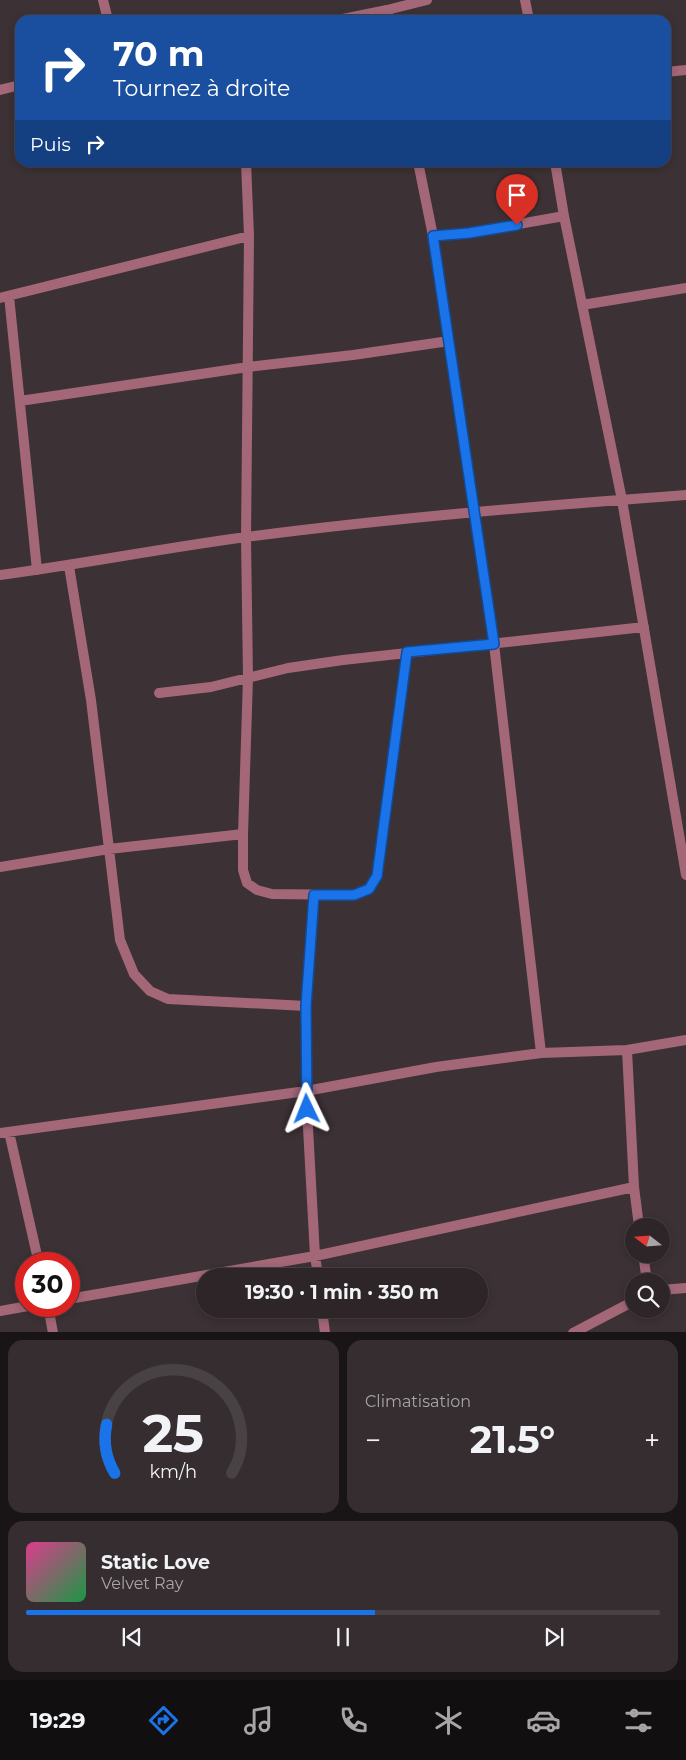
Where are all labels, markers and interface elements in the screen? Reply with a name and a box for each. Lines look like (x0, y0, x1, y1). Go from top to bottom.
text: 70 m (113, 32, 204, 75)
icon: right (30, 35, 95, 100)
text: Tournez à droite (113, 75, 290, 102)
icon: right (81, 130, 109, 158)
text: Puis (30, 133, 71, 156)
pin (496, 174, 538, 225)
icon: arrive (503, 181, 531, 209)
position arrow (280, 1082, 332, 1134)
north arrow (625, 1218, 670, 1262)
map controls (625, 1218, 670, 1318)
speed limit sign: 30 (15, 1252, 80, 1317)
button: search (625, 1273, 670, 1318)
text: 19:30 · 1 min · 350 m (245, 1281, 439, 1304)
text: Climatisation (365, 1392, 471, 1411)
text: 25 (143, 1402, 204, 1465)
text: 21.5° (470, 1416, 555, 1463)
text: − (365, 1423, 381, 1457)
text: + (644, 1423, 660, 1457)
text: km/h (150, 1461, 197, 1482)
text: Static Love (101, 1551, 210, 1574)
text: Velvet Ray (101, 1574, 183, 1593)
icon: previous (118, 1623, 146, 1651)
icon: pause (329, 1623, 357, 1651)
icon: next (540, 1623, 568, 1651)
icon: directions (146, 1703, 181, 1738)
icon: music (241, 1703, 276, 1738)
icon: phone (336, 1703, 371, 1738)
icon: climate (431, 1703, 466, 1738)
icon: car (526, 1703, 561, 1738)
icon: filters (621, 1703, 656, 1738)
text: 19:29 (30, 1707, 85, 1734)

